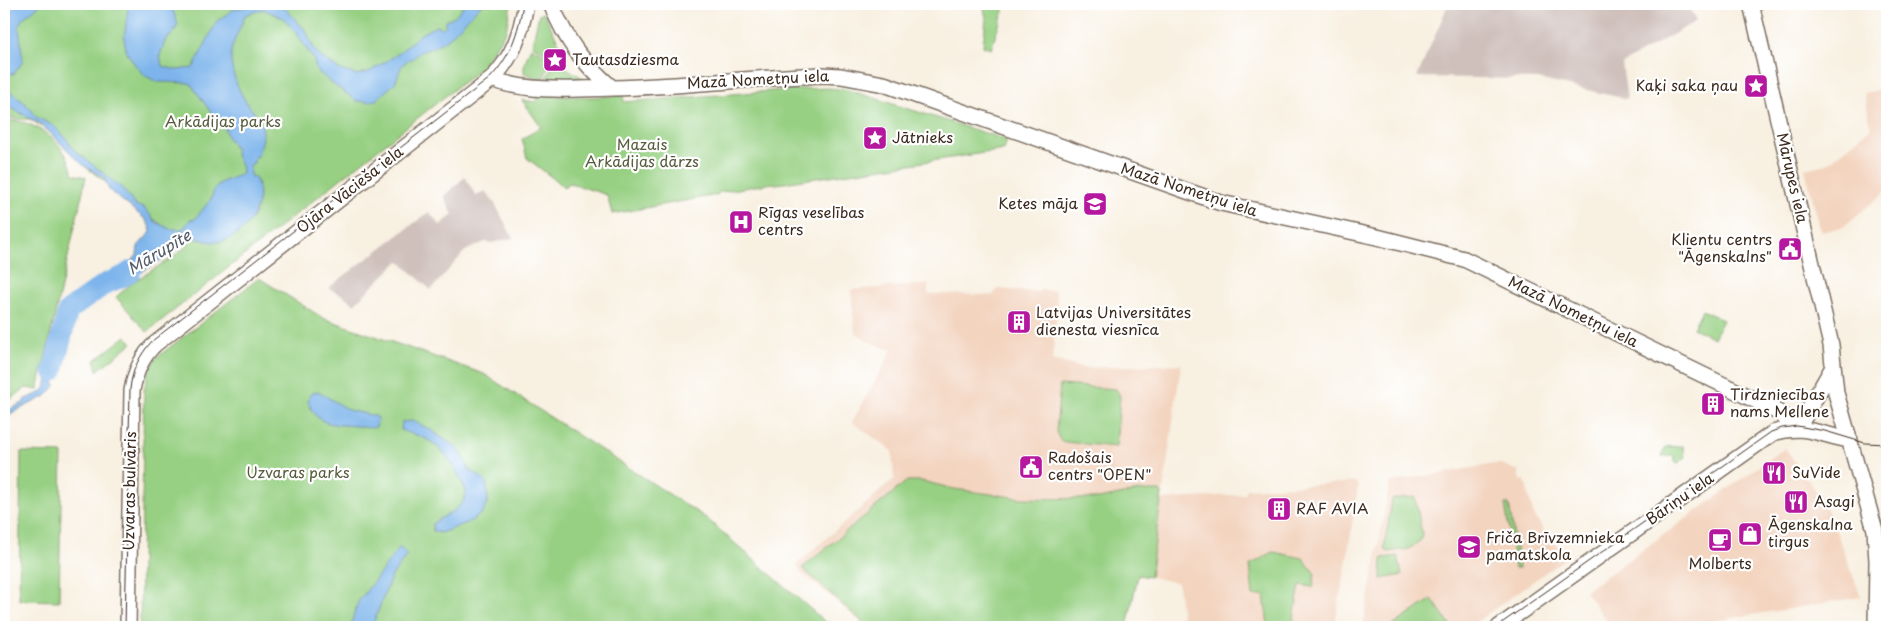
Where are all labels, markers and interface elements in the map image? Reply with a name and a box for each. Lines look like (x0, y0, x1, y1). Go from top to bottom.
place icon: Tautasdziesma (542, 47, 568, 73)
place label: Tautasdziesma (572, 47, 679, 70)
street label: Mazā Nometņu iela (686, 63, 830, 94)
place label: Kaķi saka ņau (1636, 73, 1738, 96)
place icon: Kaķi saka ņau (1743, 73, 1769, 99)
park label: Arkādijas parks (165, 109, 281, 132)
place icon: Jātnieks (862, 125, 888, 151)
place label: Jātnieks (892, 125, 953, 148)
street label: Mārupes iela (1772, 130, 1815, 226)
park label: Mazais Arkādijas dārzs (585, 132, 699, 172)
street label: Ojāra Vācieša iela (291, 139, 408, 238)
street label: Mazā Nometņu iela (1118, 156, 1261, 222)
place label: Ketes māja (998, 191, 1079, 214)
school or university icon: Ketes māja (1082, 191, 1108, 217)
place label: Rīgas veselības centrs (758, 200, 865, 240)
hospital icon: Rīgas veselības centrs (728, 209, 754, 235)
water label: Mārupīte (122, 222, 196, 280)
place label: Klientu centrs "Āgenskalns" (1671, 227, 1772, 267)
public building icon: Klientu centrs "Āgenskalns" (1777, 236, 1803, 262)
street label: Mazā Nometņu iela (1505, 269, 1643, 352)
place label: Latvijas Universitātes dienesta viesnīca (1036, 300, 1191, 340)
building icon: Latvijas Universitātes dienesta viesnīca (1006, 309, 1032, 335)
place label: Tirdzniecības nams Mellene (1730, 382, 1829, 422)
building icon: Tirdzniecības nams Mellene (1700, 391, 1726, 417)
street label: Uzvaras bulvāris (116, 431, 141, 551)
place label: Radošais centrs "OPEN" (1048, 445, 1151, 485)
public building icon: Radošais centrs "OPEN" (1018, 454, 1044, 480)
park label: Uzvaras parks (246, 460, 350, 483)
restaurant icon: SuVide (1761, 460, 1787, 486)
place label: SuVide (1792, 460, 1841, 483)
street label: Bāriņu iela (1640, 466, 1718, 530)
restaurant icon: Asagi (1783, 489, 1809, 515)
place label: Asagi (1814, 489, 1855, 512)
building icon: RAF AVIA (1266, 496, 1292, 522)
place label: RAF AVIA (1296, 496, 1368, 519)
place label: Āgenskalna tirgus (1768, 512, 1853, 552)
shop icon: Āgenskalna tirgus (1737, 521, 1763, 547)
place label: Friča Brīvzemnieka pamatskola (1486, 525, 1625, 565)
cafe icon: Molberts (1707, 527, 1733, 553)
school or university icon: Friča Brīvzemnieka pamatskola (1456, 534, 1482, 560)
place label: Molberts (1688, 551, 1752, 574)

